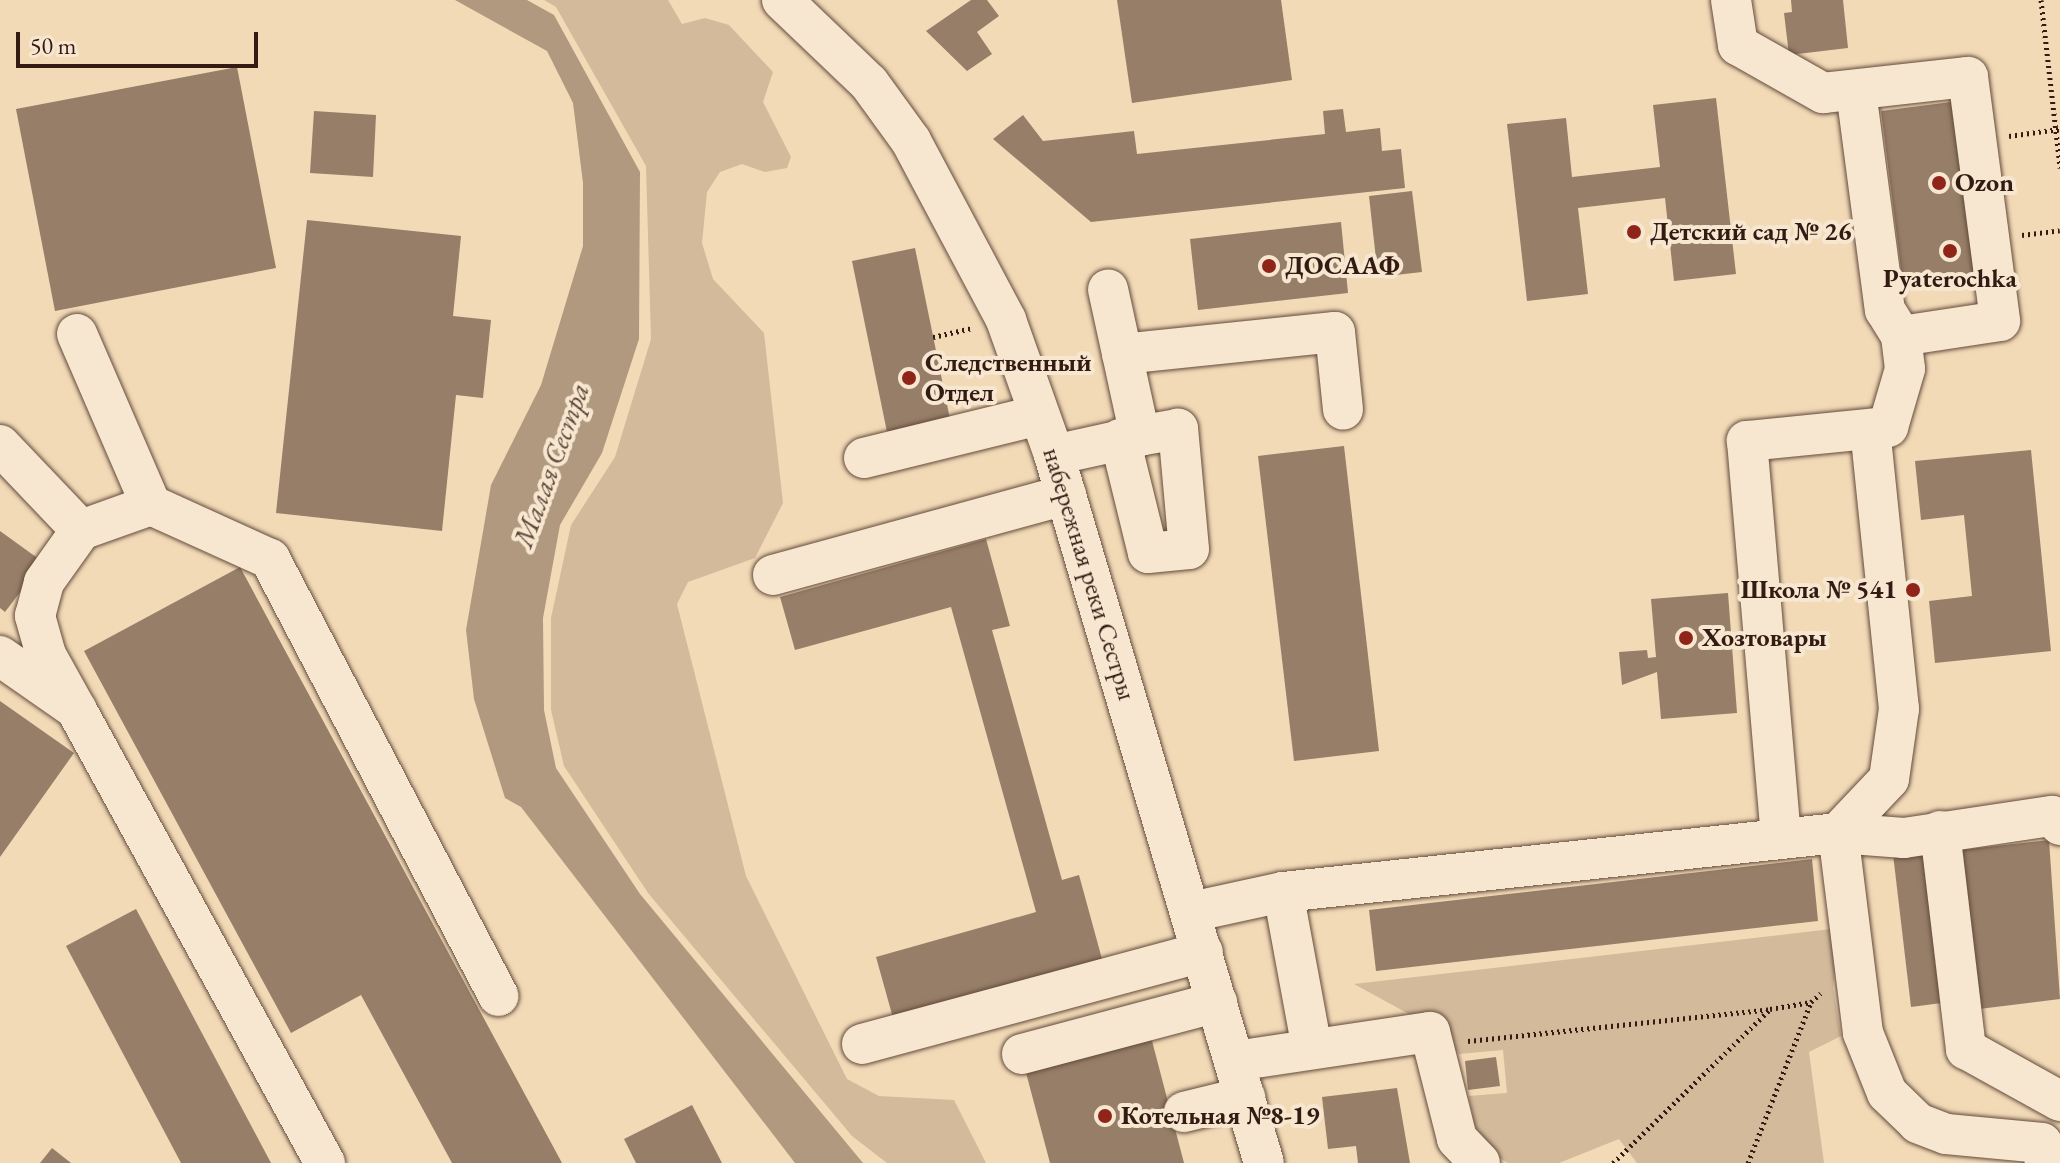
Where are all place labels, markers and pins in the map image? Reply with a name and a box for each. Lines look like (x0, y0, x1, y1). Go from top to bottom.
place label: Ozon (1955, 167, 2014, 199)
marker: Ozon (1930, 174, 1948, 192)
place label: Детский сад № 26 (1650, 216, 1852, 248)
marker: Детский сад № 26 (1625, 223, 1643, 241)
marker: Pyaterochka (1941, 242, 1959, 260)
place label: ДОСААФ (1285, 250, 1400, 282)
marker: ДОСААФ (1260, 257, 1278, 275)
place label: Pyaterochka (1883, 263, 2017, 295)
place label: Следственный Отдел (925, 347, 1092, 408)
marker: Следственный Отдел (900, 369, 918, 387)
place label: Школа № 541 (1741, 574, 1897, 606)
marker: Школа № 541 (1904, 581, 1922, 599)
place label: Хозтовары (1702, 622, 1827, 654)
marker: Хозтовары (1677, 629, 1695, 647)
place label: Котельная №8-19 (1121, 1100, 1319, 1132)
marker: Котельная №8-19 (1096, 1107, 1114, 1125)

